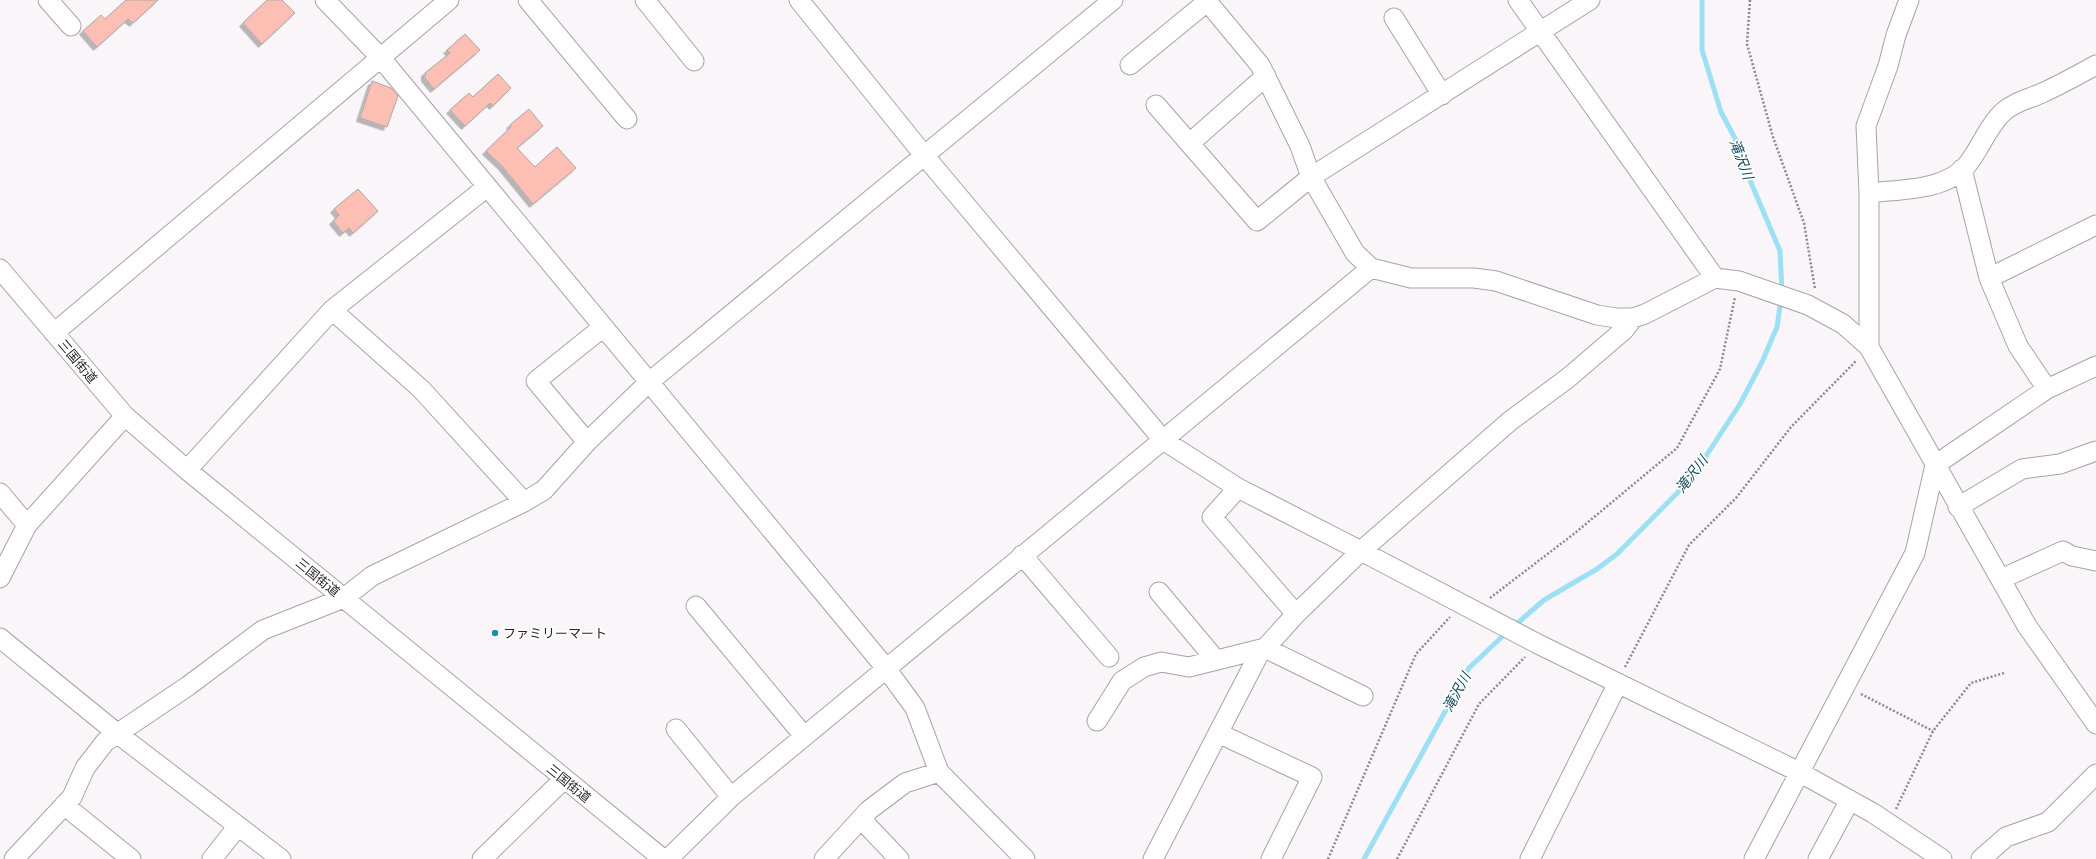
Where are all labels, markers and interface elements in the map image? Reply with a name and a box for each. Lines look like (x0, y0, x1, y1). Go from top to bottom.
water label: 滝沢川 (1726, 136, 1759, 184)
street label: 三国街道 (54, 335, 102, 387)
water label: 滝沢川 (1671, 450, 1713, 496)
street label: 三国街道 (292, 554, 344, 600)
place label: ファミリーマート (503, 624, 607, 642)
marker: ファミリーマート (490, 628, 500, 638)
water label: 滝沢川 (1438, 667, 1475, 715)
street label: 三国街道 (543, 760, 595, 806)

